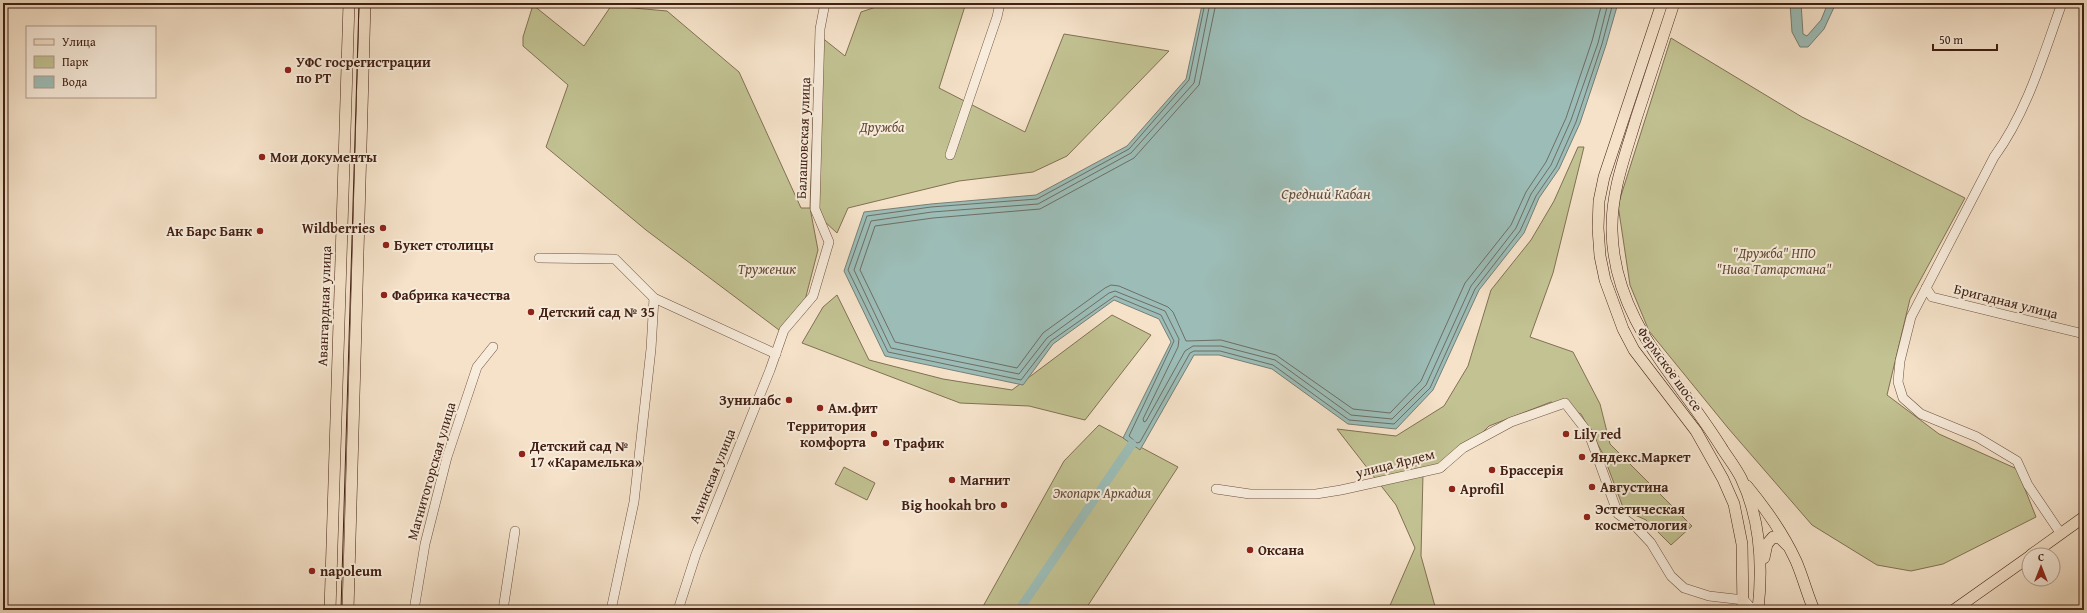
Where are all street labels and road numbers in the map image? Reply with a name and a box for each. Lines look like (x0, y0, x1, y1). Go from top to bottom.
street label: Балашовская улица (791, 77, 815, 199)
street label: Авангардная улица (312, 245, 336, 367)
street label: Бригадная улица (1952, 278, 2061, 324)
street label: Фермское шоссе (1632, 323, 1708, 416)
street label: Магнитогорская улица (402, 399, 460, 542)
street label: Ачинская улица (684, 425, 740, 526)
street label: улица Ярдем (1352, 444, 1437, 483)

